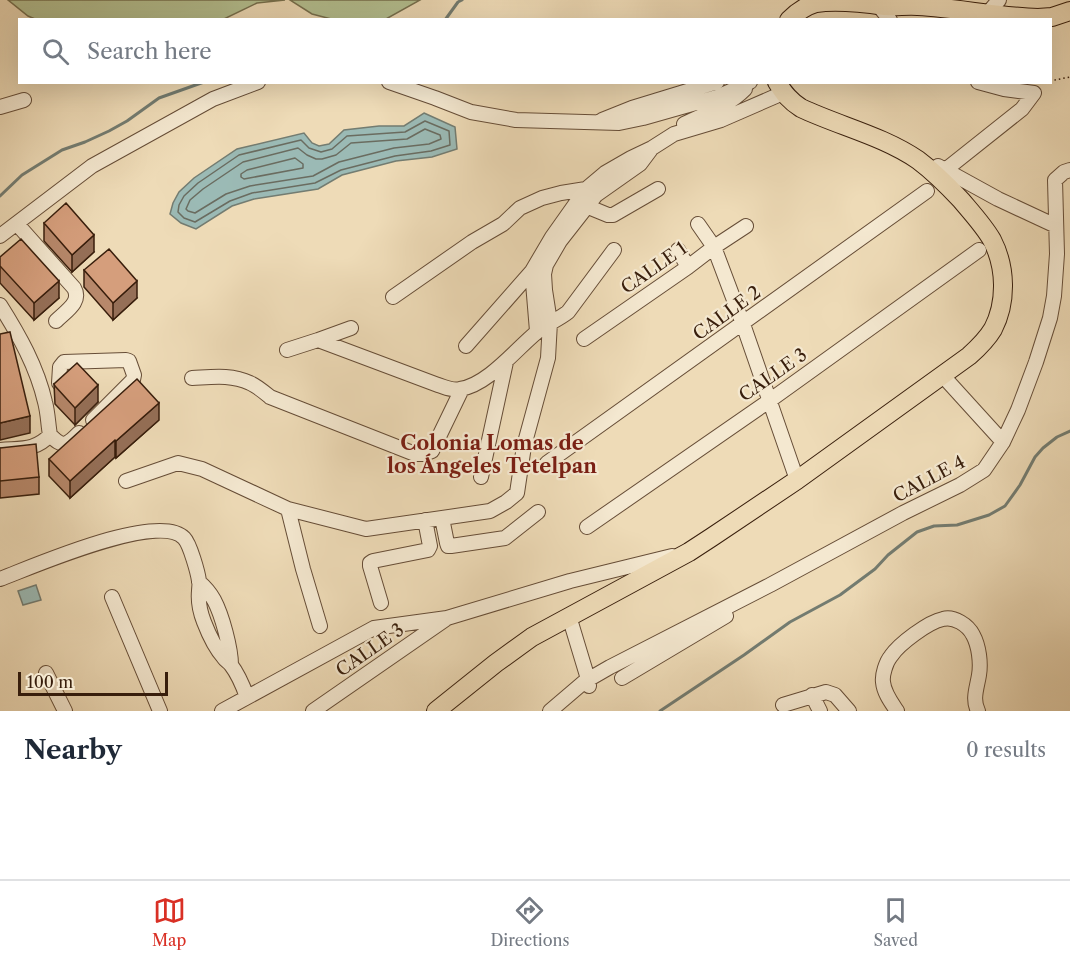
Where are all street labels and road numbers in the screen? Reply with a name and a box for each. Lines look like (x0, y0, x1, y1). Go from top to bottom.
street label: CALLE 1 (617, 237, 692, 299)
street label: CALLE 2 (689, 281, 765, 345)
street label: CALLE 3 (735, 344, 811, 406)
street label: CALLE 4 (889, 451, 969, 507)
street label: CALLE 3 (332, 619, 408, 681)

